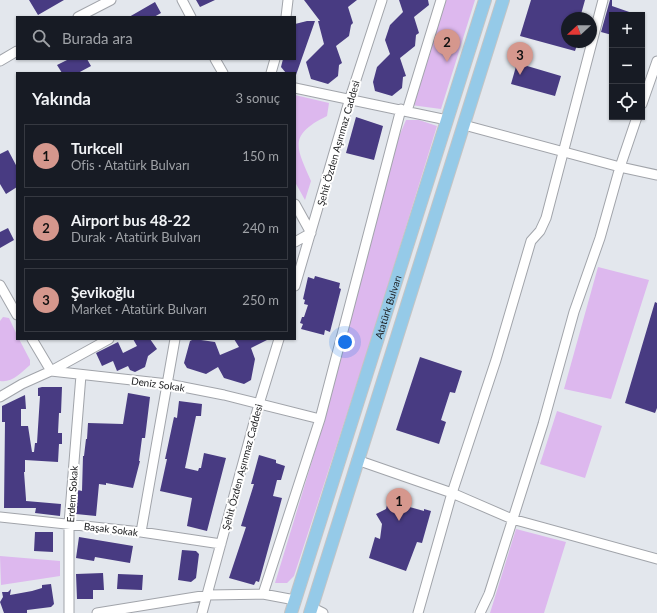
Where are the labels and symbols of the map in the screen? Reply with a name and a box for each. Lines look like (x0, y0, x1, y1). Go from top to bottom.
north arrow (561, 12, 597, 48)
pin: 2 (434, 29, 460, 62)
pin: 3 (507, 42, 533, 75)
street label: Şehit Özden Aşınmaz Caddesi (314, 79, 362, 207)
street label: Atatürk Bulvarı (372, 274, 404, 340)
your location (335, 332, 355, 352)
street label: Deniz Sokak (130, 374, 187, 394)
street label: Şehit Özden Aşınmaz Caddesi (219, 403, 265, 531)
street label: Erdem Sokak (64, 464, 80, 523)
pin: 1 (386, 488, 412, 521)
street label: Başak Sokak (83, 520, 140, 538)

